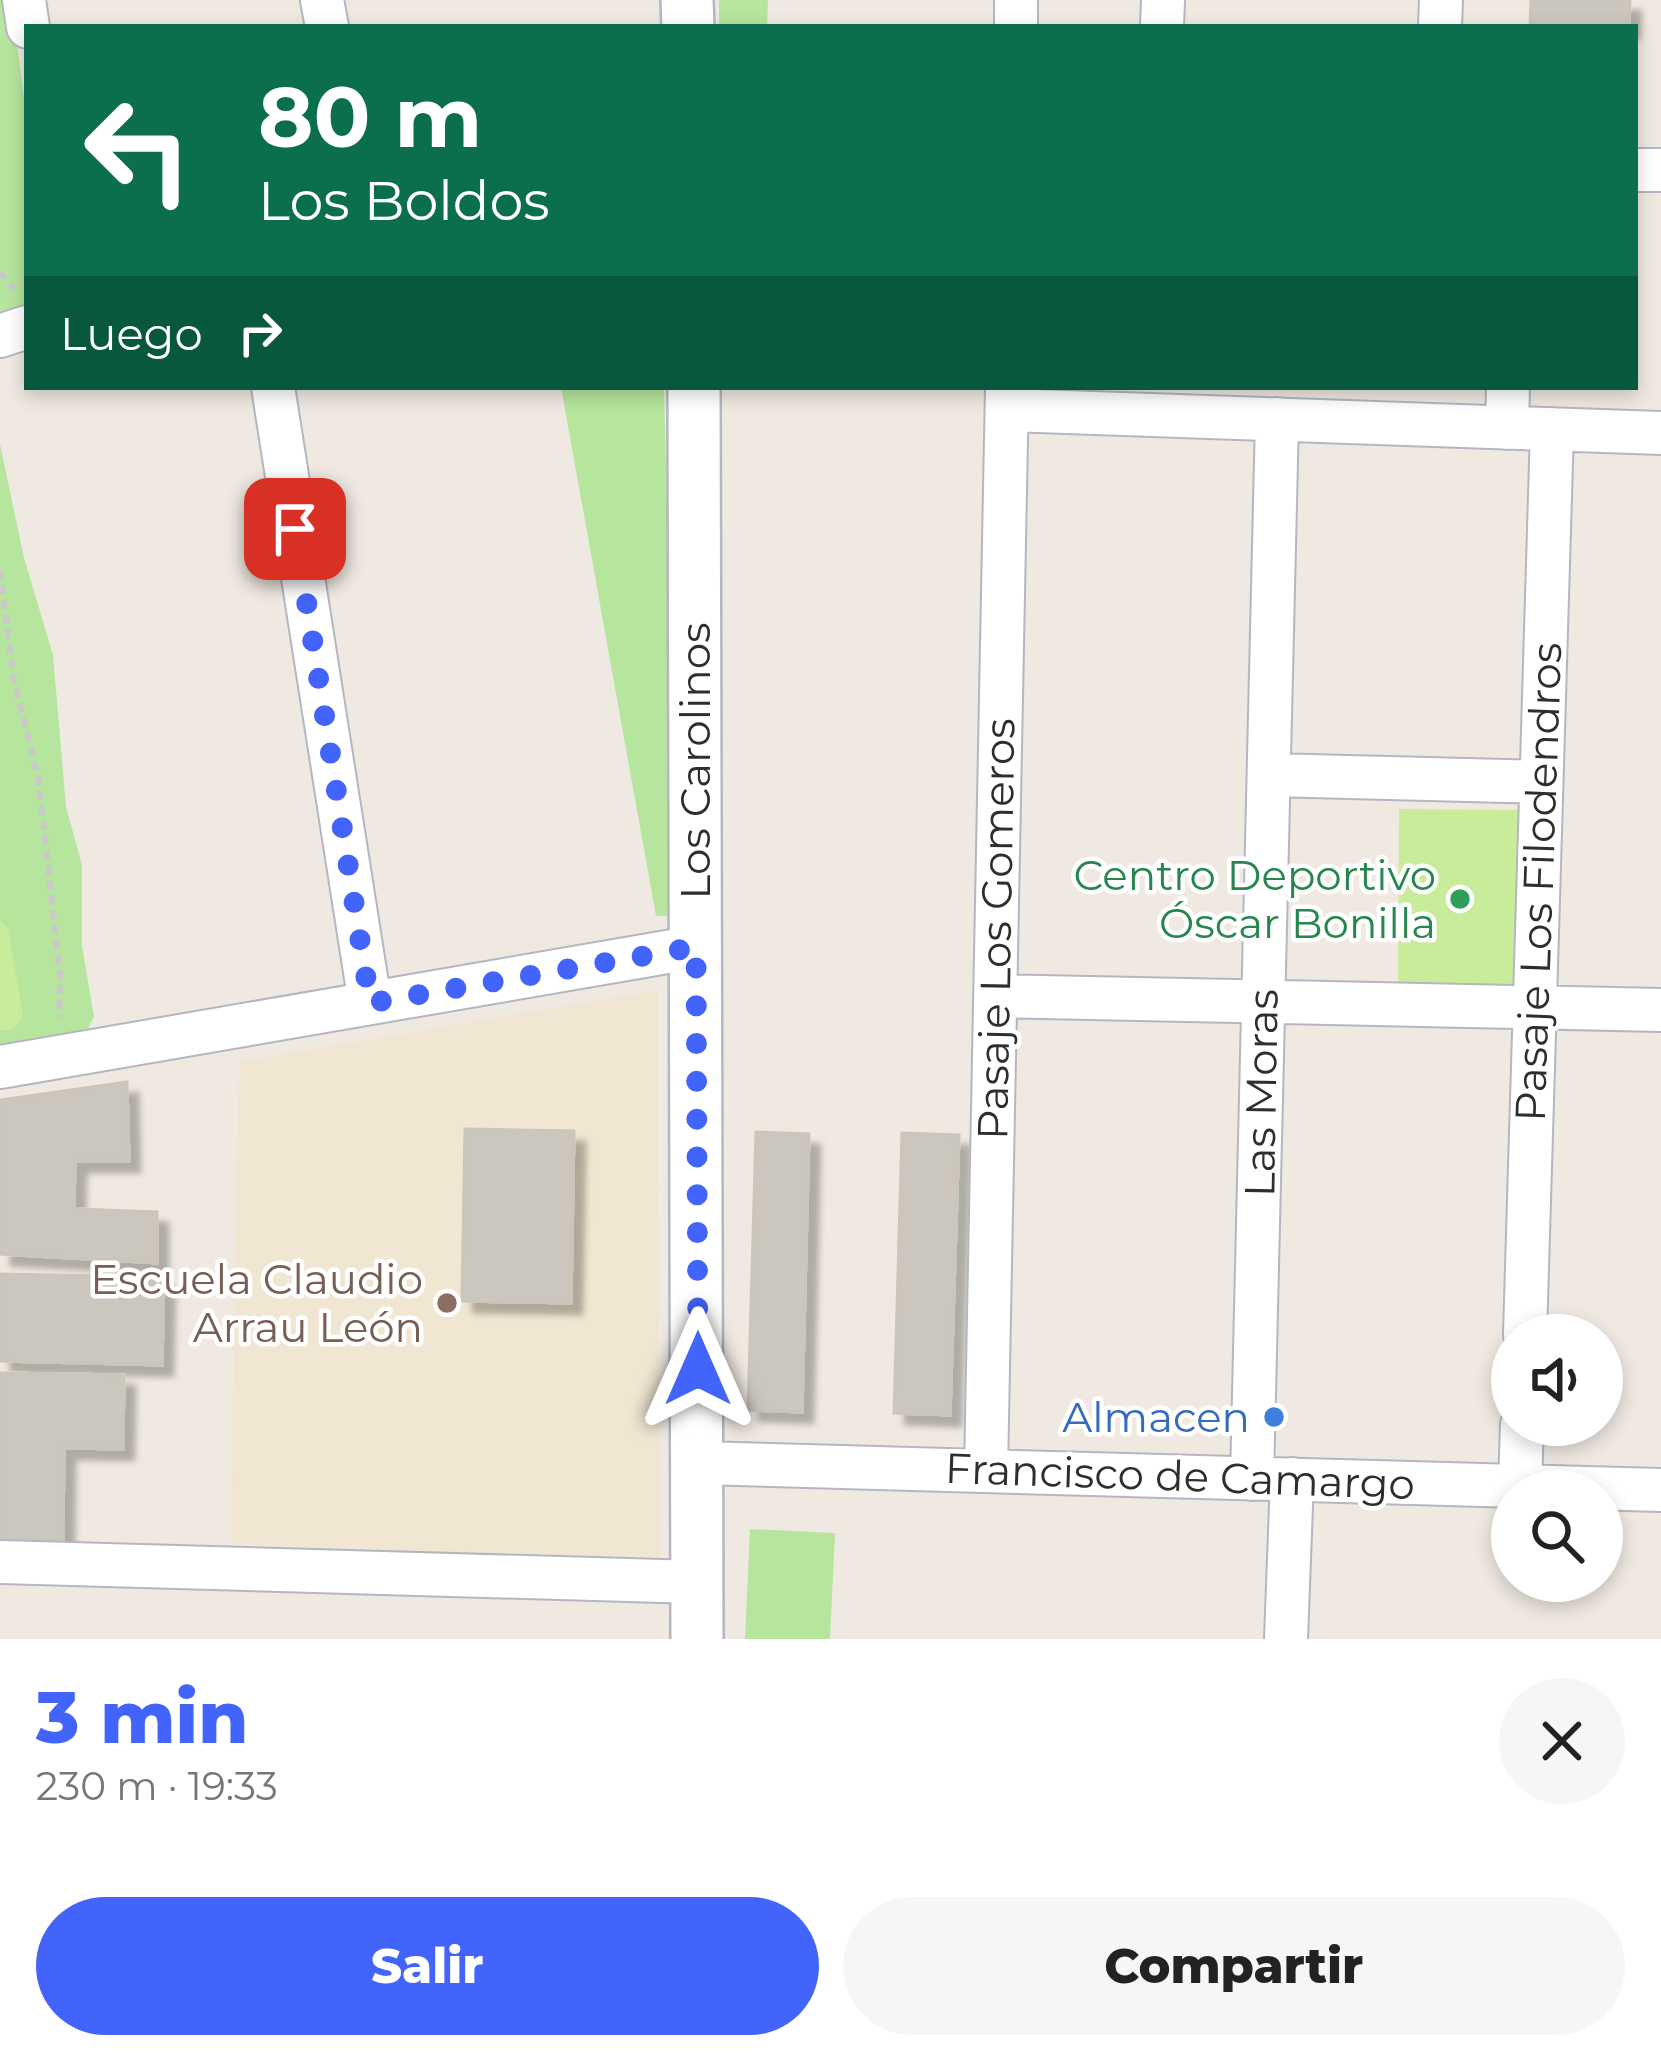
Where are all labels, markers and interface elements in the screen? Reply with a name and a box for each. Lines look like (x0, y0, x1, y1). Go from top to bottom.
text: 80 m (258, 66, 482, 168)
icon: left (60, 72, 216, 228)
text: Los Boldos (258, 168, 550, 234)
icon: right (227, 300, 293, 366)
text: Luego (60, 306, 203, 361)
pin (244, 478, 346, 580)
icon: arrive (262, 496, 328, 562)
street label: Los Carolinos (669, 623, 721, 899)
street label: Pasaje Los Filodendros (1504, 642, 1572, 1122)
street label: Pasaje Los Gomeros (966, 718, 1026, 1140)
place label: Centro Deportivo Óscar Bonilla (1074, 849, 1436, 949)
marker: Centro Deportivo Óscar Bonilla (1447, 886, 1473, 912)
street label: Las Moras (1233, 989, 1289, 1197)
place label: Escuela Claudio Arrau León (90, 1253, 423, 1353)
marker: Escuela Claudio Arrau León (434, 1290, 460, 1316)
position arrow (635, 1306, 761, 1432)
map controls (1491, 1314, 1623, 1602)
button: sound (1491, 1314, 1623, 1446)
place label: Almacen (1062, 1391, 1250, 1443)
marker: Almacen (1261, 1404, 1287, 1430)
street label: Francisco de Camargo (944, 1442, 1416, 1510)
button: search (1491, 1470, 1623, 1602)
text: 3 min (36, 1673, 248, 1761)
button: close (1499, 1678, 1625, 1804)
text: 230 m · 19:33 (36, 1762, 278, 1810)
button: Salir (36, 1897, 819, 2035)
button: Compartir (843, 1897, 1625, 2035)

